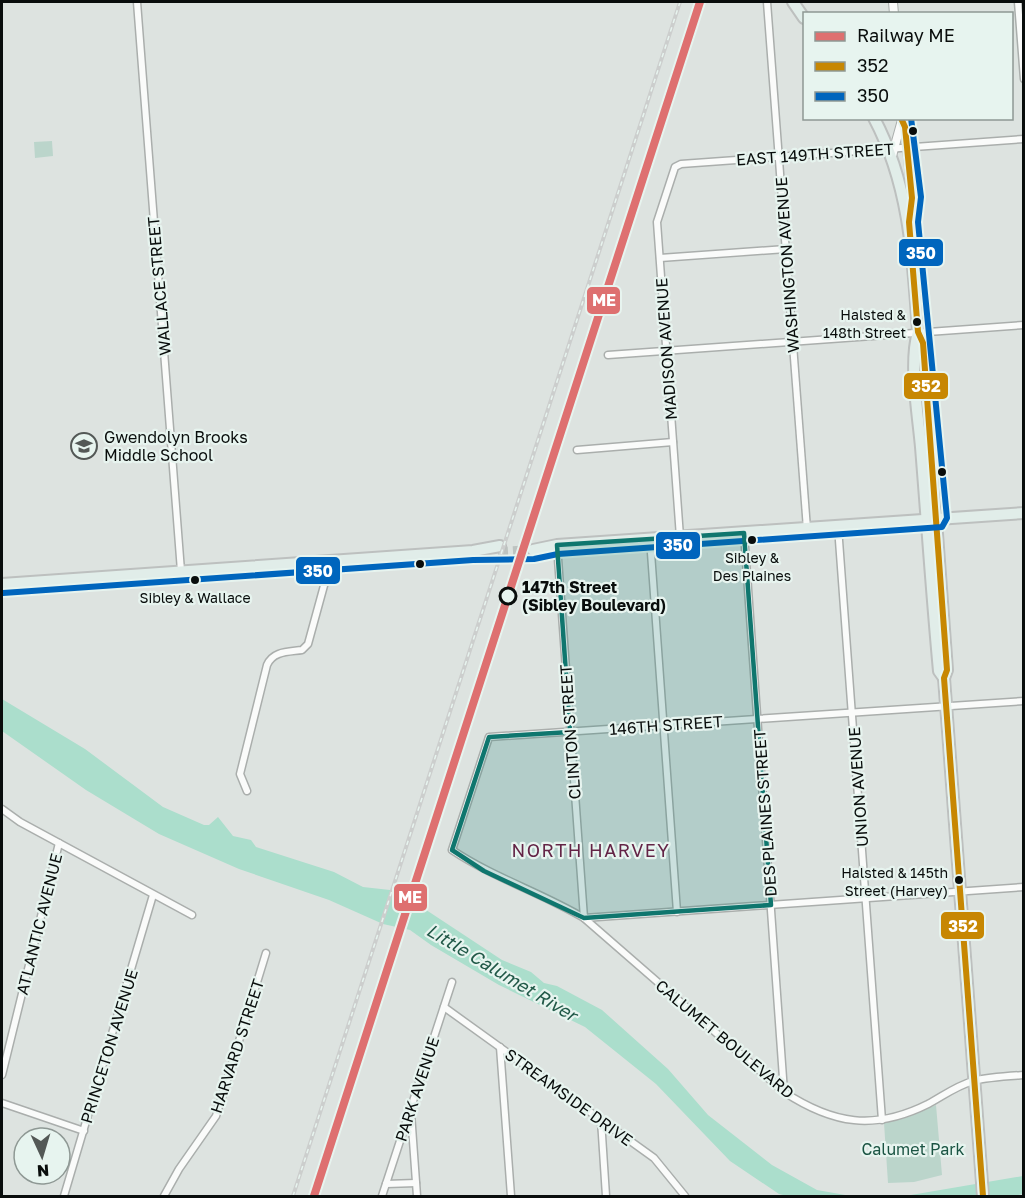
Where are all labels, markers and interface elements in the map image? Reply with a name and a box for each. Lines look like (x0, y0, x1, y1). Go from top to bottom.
legend (803, 12, 1013, 120)
text: Railway ME (857, 24, 955, 46)
text: 352 (857, 54, 888, 76)
text: 350 (857, 84, 889, 106)
unlabelled marker (907, 125, 919, 137)
street label: EAST 149TH STREET (735, 139, 895, 169)
street label: WASHINGTON AVENUE (771, 176, 803, 354)
street label: WALLACE STREET (143, 216, 175, 356)
line badge: 350 (898, 238, 944, 267)
text: 350 (906, 243, 936, 263)
street label: MADISON AVENUE (651, 277, 681, 421)
line badge: ME (586, 286, 621, 315)
text: ME (592, 290, 616, 310)
place label: Halsted & 148th Street (823, 306, 907, 341)
marker: Halsted & 148th Street (911, 316, 923, 328)
line badge: 352 (903, 372, 949, 400)
text: 352 (911, 376, 941, 396)
place label: Gwendolyn Brooks Middle School (104, 427, 248, 465)
school or university icon: Gwendolyn Brooks Middle School (69, 431, 99, 461)
unlabelled marker (936, 466, 948, 478)
line badge: 350 (655, 531, 701, 560)
marker: Sibley & Des Plaines (746, 534, 758, 546)
text: 350 (663, 535, 693, 555)
place label: Sibley & Des Plaines (713, 549, 791, 584)
line badge: 350 (295, 556, 341, 585)
unlabelled marker (414, 558, 426, 570)
text: 350 (303, 561, 333, 581)
marker: Sibley & Wallace (189, 574, 201, 586)
place label: 147th Street (Sibley Boulevard) (522, 577, 666, 615)
marker: 147th Street (Sibley Boulevard) (499, 587, 517, 605)
place label: Sibley & Wallace (139, 589, 251, 606)
street label: CLINTON STREET (555, 664, 585, 800)
street label: 146TH STREET (609, 711, 724, 739)
street label: UNION AVENUE (844, 726, 872, 848)
street label: DES PLAINES STREET (749, 729, 781, 897)
district label: NORTH HARVEY (512, 839, 670, 861)
street label: ATLANTIC AVENUE (12, 851, 66, 997)
place label: Halsted & 145th Street (Harvey) (841, 864, 948, 899)
marker: Halsted & 145th Street (Harvey) (953, 874, 965, 886)
line badge: ME (393, 883, 428, 912)
text: ME (398, 887, 422, 907)
line badge: 352 (940, 911, 985, 940)
text: 352 (948, 916, 978, 936)
water label: Little Calumet River (423, 918, 584, 1027)
street label: PRINCETON AVENUE (76, 966, 142, 1126)
street label: CALUMET BOULEVARD (652, 975, 798, 1103)
street label: HARVARD STREET (206, 976, 268, 1116)
street label: PARK AVENUE (391, 1034, 443, 1144)
street label: STREAMSIDE DRIVE (501, 1044, 637, 1150)
north arrow (12, 1126, 72, 1186)
park label: Calumet Park (861, 1139, 965, 1159)
text: N (36, 1161, 50, 1181)

